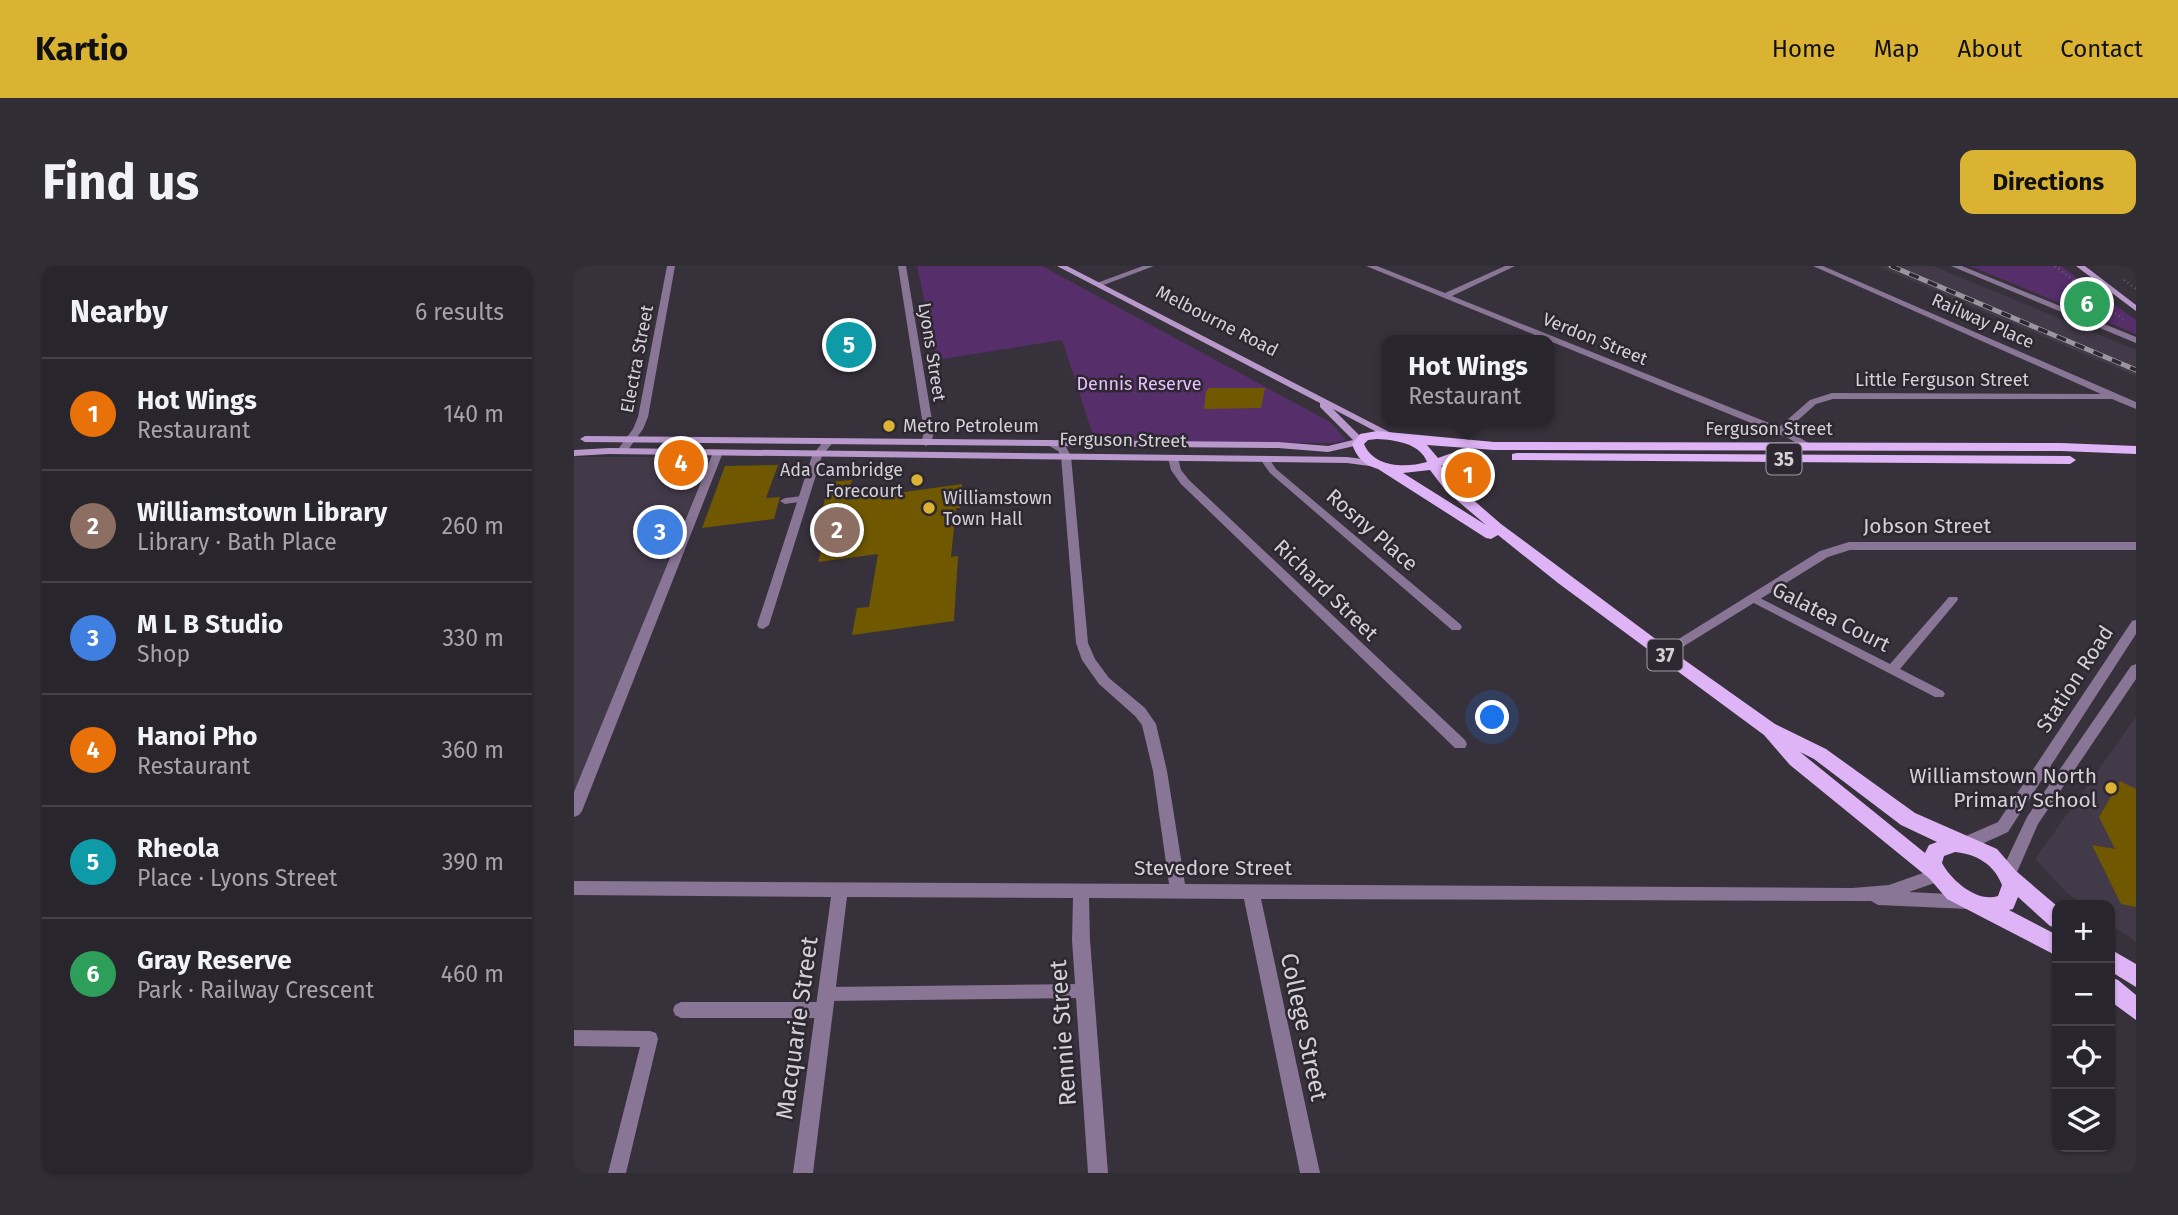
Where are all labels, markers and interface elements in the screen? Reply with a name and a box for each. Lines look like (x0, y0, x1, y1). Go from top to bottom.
text: Kartio (35, 29, 128, 69)
text: Home (1772, 35, 1836, 63)
text: Map (1874, 35, 1920, 63)
text: About (1958, 35, 2022, 63)
text: Contact (2060, 35, 2143, 63)
button: Directions (1960, 150, 2136, 214)
text: Find us (42, 153, 199, 212)
pin: 6 (2064, 278, 2110, 330)
street label: Melbourne Road (1152, 281, 1282, 361)
street label: Railway Place (1928, 289, 2038, 353)
text: Nearby (70, 294, 168, 330)
text: 6 results (415, 298, 504, 326)
street label: Lyons Street (913, 301, 951, 403)
street label: Electra Street (616, 303, 658, 415)
street label: Verdon Street (1539, 308, 1651, 370)
pin: 5 (826, 319, 872, 371)
popup (1382, 335, 1554, 426)
text: Hot Wings (1408, 351, 1528, 382)
street label: Little Ferguson Street (1855, 369, 2030, 391)
park label: Dennis Reserve (1077, 373, 1201, 395)
text: Restaurant (1408, 382, 1521, 410)
text: Hot Wings (137, 385, 257, 416)
text: 1 (88, 400, 98, 428)
text: 140 m (443, 400, 504, 428)
place label: Metro Petroleum (903, 415, 1039, 437)
text: Restaurant (137, 416, 250, 444)
marker: Metro Petroleum (881, 418, 897, 434)
street label: Ferguson Street (1705, 418, 1833, 440)
street label: Ferguson Street (1059, 428, 1187, 452)
pin: 4 (658, 437, 704, 489)
road number: 35 (1766, 444, 1802, 475)
pin: 1 (1445, 449, 1491, 501)
place label: Ada Cambridge Forecourt (780, 459, 903, 502)
marker: Ada Cambridge Forecourt (909, 472, 925, 488)
street label: Rosny Place (1321, 483, 1423, 577)
place label: Williamstown Town Hall (943, 487, 1052, 530)
text: Williamstown Library (137, 497, 387, 528)
marker: Williamstown Town Hall (921, 500, 937, 516)
pin: 2 (814, 504, 860, 556)
pin: 3 (637, 506, 683, 558)
text: 2 (87, 512, 99, 540)
text: 260 m (442, 512, 504, 540)
street label: Jobson Street (1863, 513, 1991, 539)
text: Library · Bath Place (137, 528, 337, 556)
street label: Richard Street (1268, 534, 1384, 647)
street label: Galatea Court (1768, 576, 1895, 658)
text: M L B Studio (137, 609, 283, 640)
street label: Station Road (2031, 621, 2119, 737)
text: 3 (87, 624, 99, 652)
text: 330 m (442, 624, 504, 652)
text: Shop (137, 640, 190, 668)
road number: 37 (1648, 640, 1682, 670)
your location (1475, 700, 1509, 734)
text: Hanoi Pho (137, 721, 258, 752)
text: 4 (87, 736, 100, 764)
text: 360 m (442, 736, 504, 764)
text: Restaurant (137, 752, 250, 780)
place label: Williamstown North Primary School (1909, 763, 2097, 813)
marker: Williamstown North Primary School (2103, 780, 2119, 796)
text: Rheola (137, 833, 219, 864)
text: 5 (87, 848, 99, 876)
text: 390 m (442, 848, 504, 876)
street label: Stevedore Street (1134, 855, 1292, 881)
text: Place · Lyons Street (137, 864, 337, 892)
map controls (2052, 900, 2115, 1152)
button: + (2052, 900, 2115, 963)
street label: Macquarie Street (770, 934, 824, 1121)
text: Gray Reserve (137, 945, 292, 976)
street label: College Street (1275, 950, 1333, 1104)
street label: Rennie Street (1044, 959, 1082, 1107)
text: 6 (87, 960, 99, 988)
text: 460 m (441, 960, 504, 988)
button: − (2052, 963, 2115, 1026)
text: Park · Railway Crescent (137, 976, 374, 1004)
button: locate (2052, 1026, 2115, 1089)
button: layers (2052, 1089, 2115, 1152)

